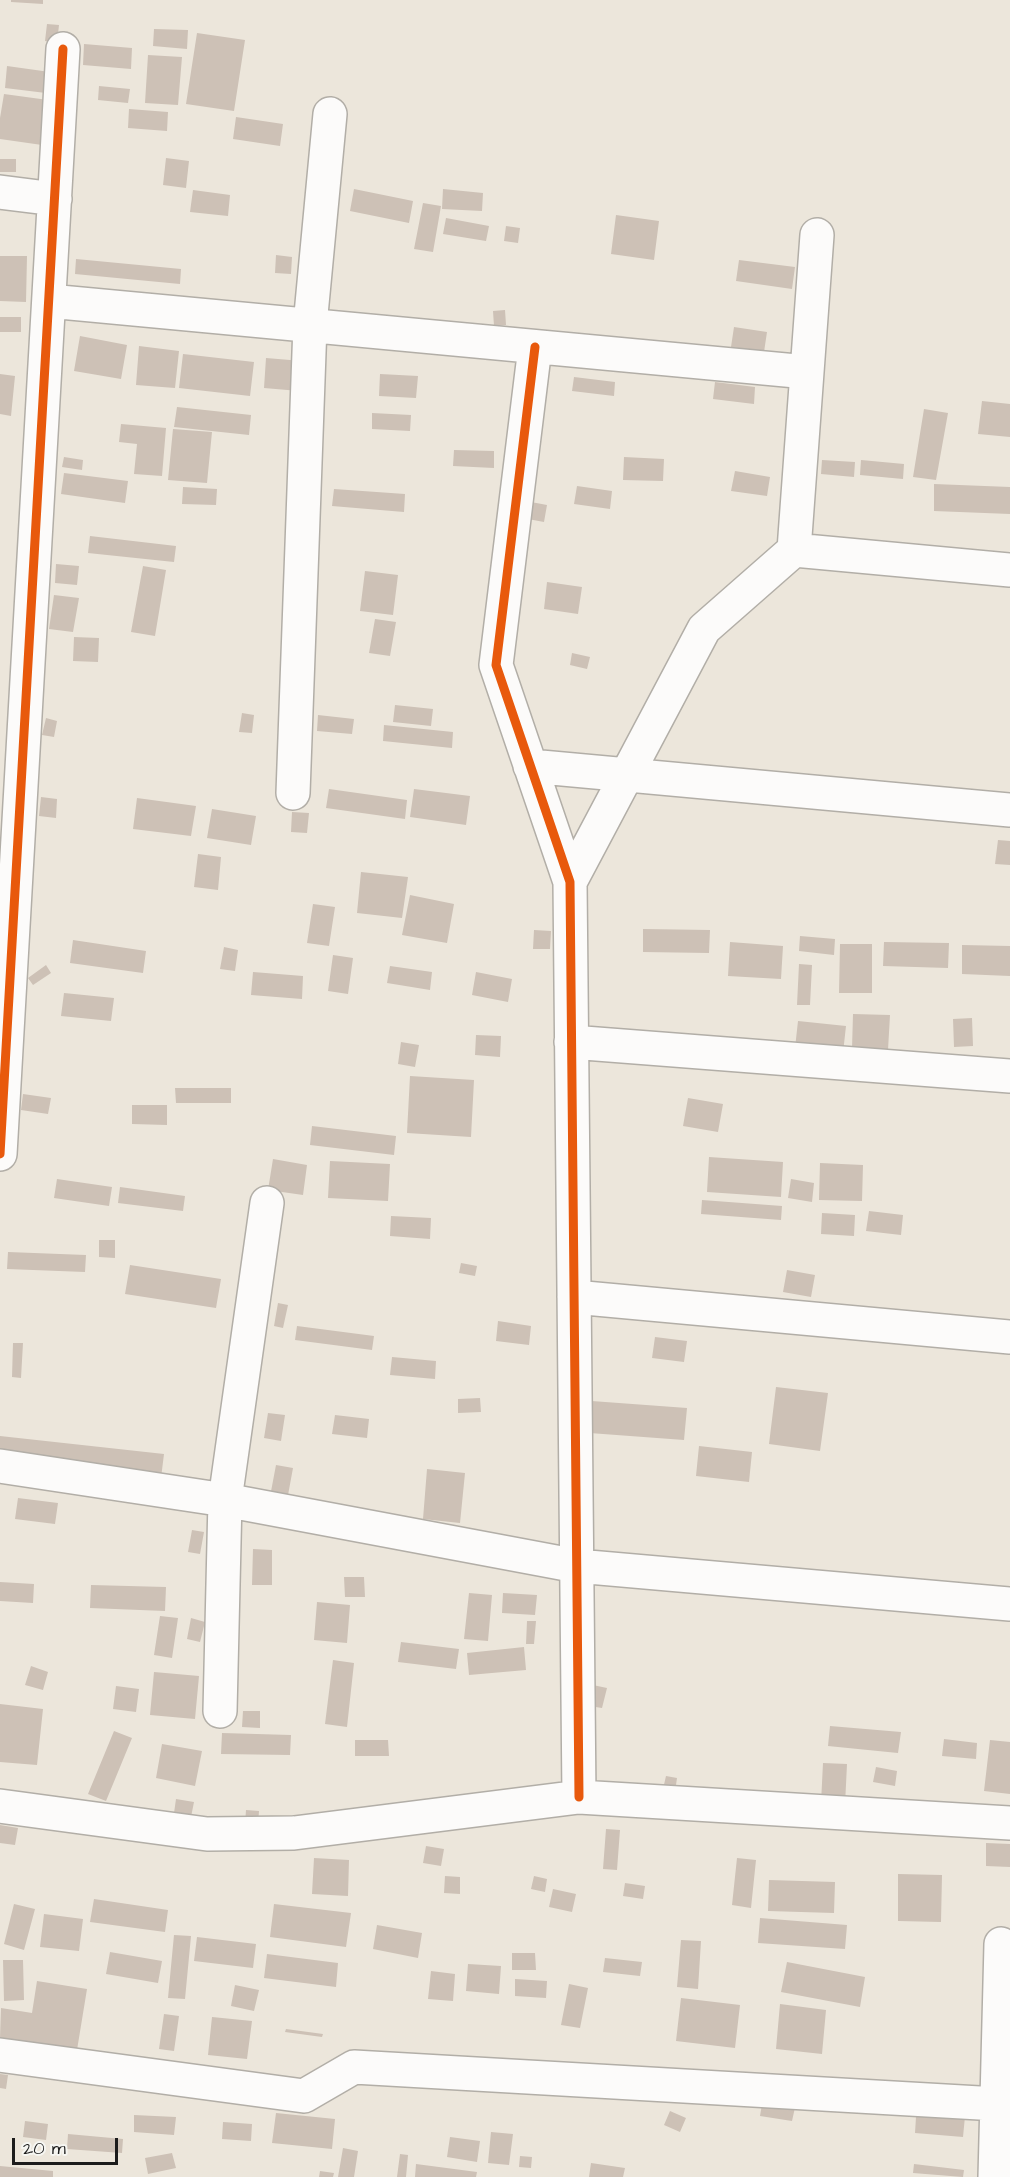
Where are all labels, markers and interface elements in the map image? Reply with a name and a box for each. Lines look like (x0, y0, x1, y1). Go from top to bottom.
scale bar (15, 2126, 122, 2164)
text: 20 m (23, 2136, 66, 2161)

